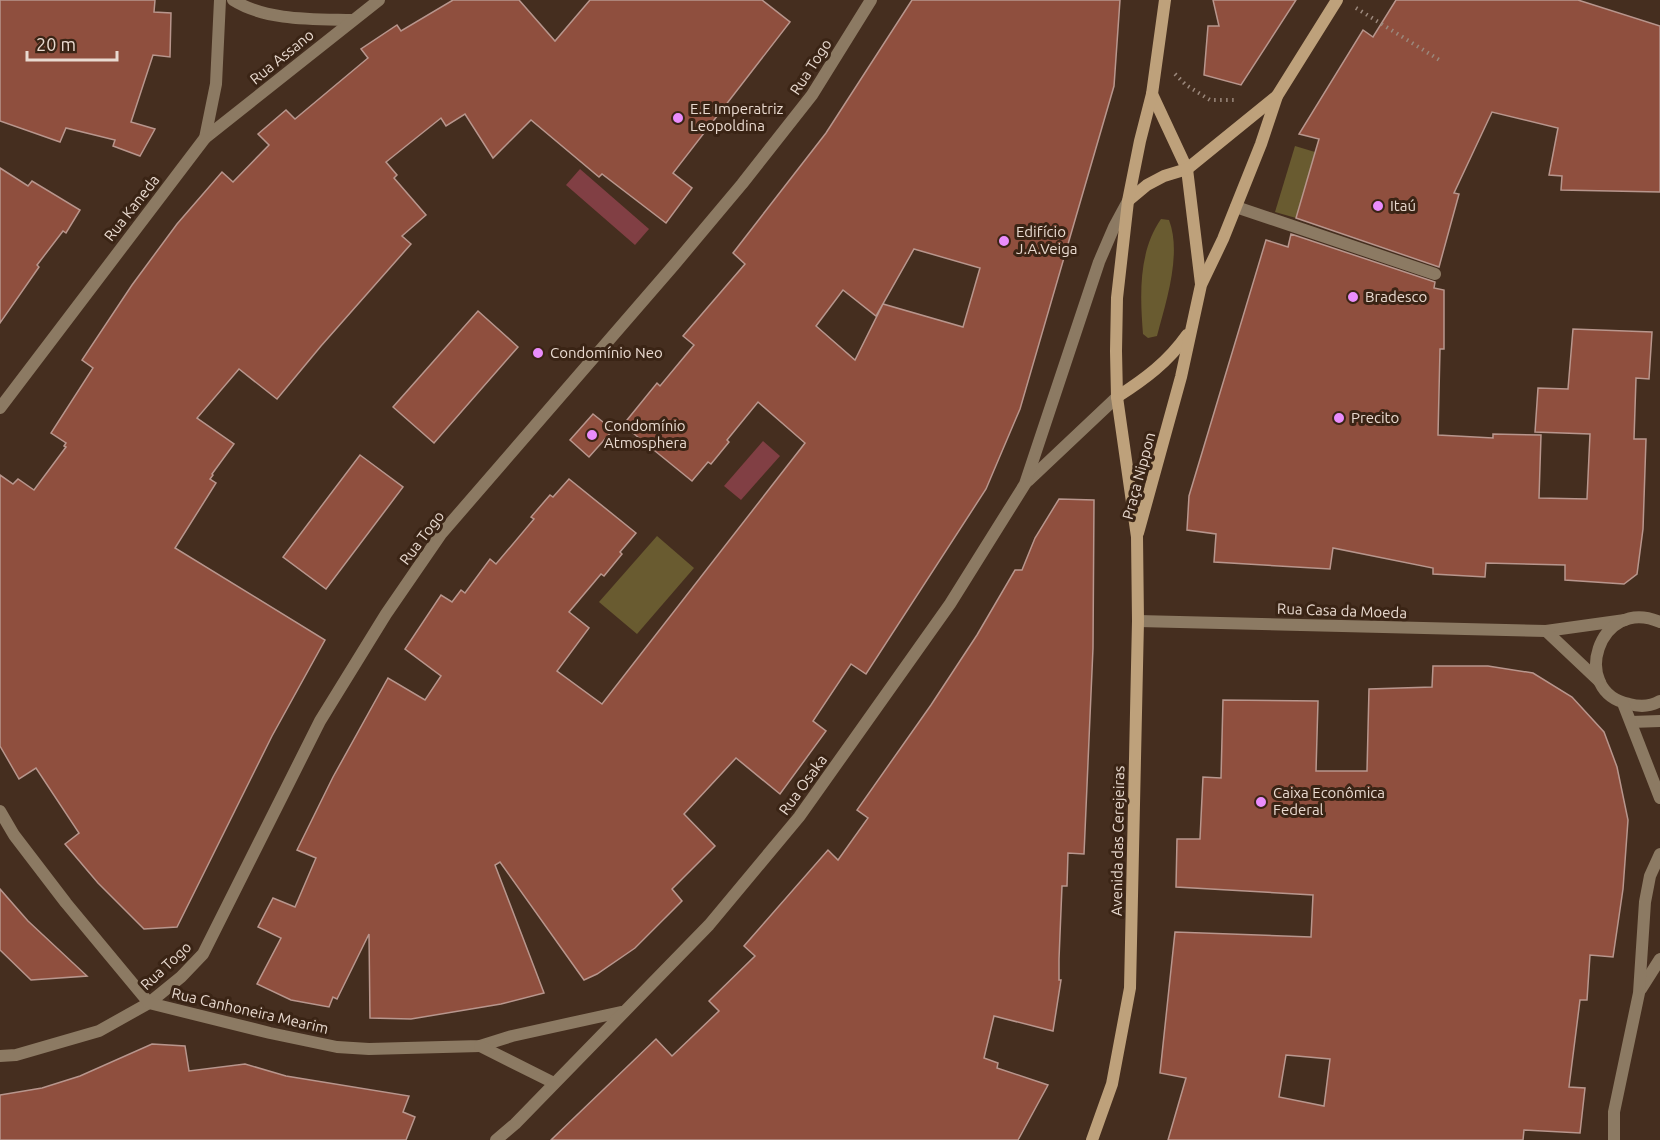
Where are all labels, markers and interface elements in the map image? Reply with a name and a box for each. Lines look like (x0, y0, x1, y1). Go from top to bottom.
scale bar (27, 24, 117, 62)
street label: Rua Assano (246, 26, 317, 87)
text: 20 m (36, 34, 76, 54)
street label: Rua Togo (786, 36, 835, 98)
place label: E.E Imperatriz Leopoldina (690, 100, 784, 134)
marker: E.E Imperatriz Leopoldina (671, 111, 685, 125)
street label: Rua Kaneda (101, 171, 163, 244)
place label: Itaú (1390, 197, 1416, 214)
marker: Itaú (1371, 199, 1385, 213)
place label: Edifício J.A.Veiga (1016, 223, 1078, 257)
marker: Edifício J.A.Veiga (997, 234, 1011, 248)
place label: Bradesco (1365, 288, 1427, 305)
marker: Bradesco (1346, 290, 1360, 304)
place label: Condomínio Neo (550, 344, 663, 361)
marker: Condomínio Neo (531, 346, 545, 360)
place label: Precito (1351, 409, 1399, 426)
marker: Precito (1332, 411, 1346, 425)
place label: Condomínio Atmosphera (604, 417, 687, 451)
marker: Condomínio Atmosphera (585, 428, 599, 442)
street label: Praça Nippon (1119, 430, 1158, 521)
street label: Rua Togo (396, 507, 447, 568)
street label: Rua Casa da Moeda (1277, 600, 1407, 621)
street label: Rua Osaka (775, 751, 830, 818)
street label: Avenida das Cerejeiras (1108, 766, 1127, 916)
place label: Caixa Econômica Federal (1273, 784, 1385, 818)
marker: Caixa Econômica Federal (1254, 795, 1268, 809)
street label: Rua Togo (137, 938, 194, 993)
street label: Rua Canhoneira Mearim (170, 984, 330, 1037)

